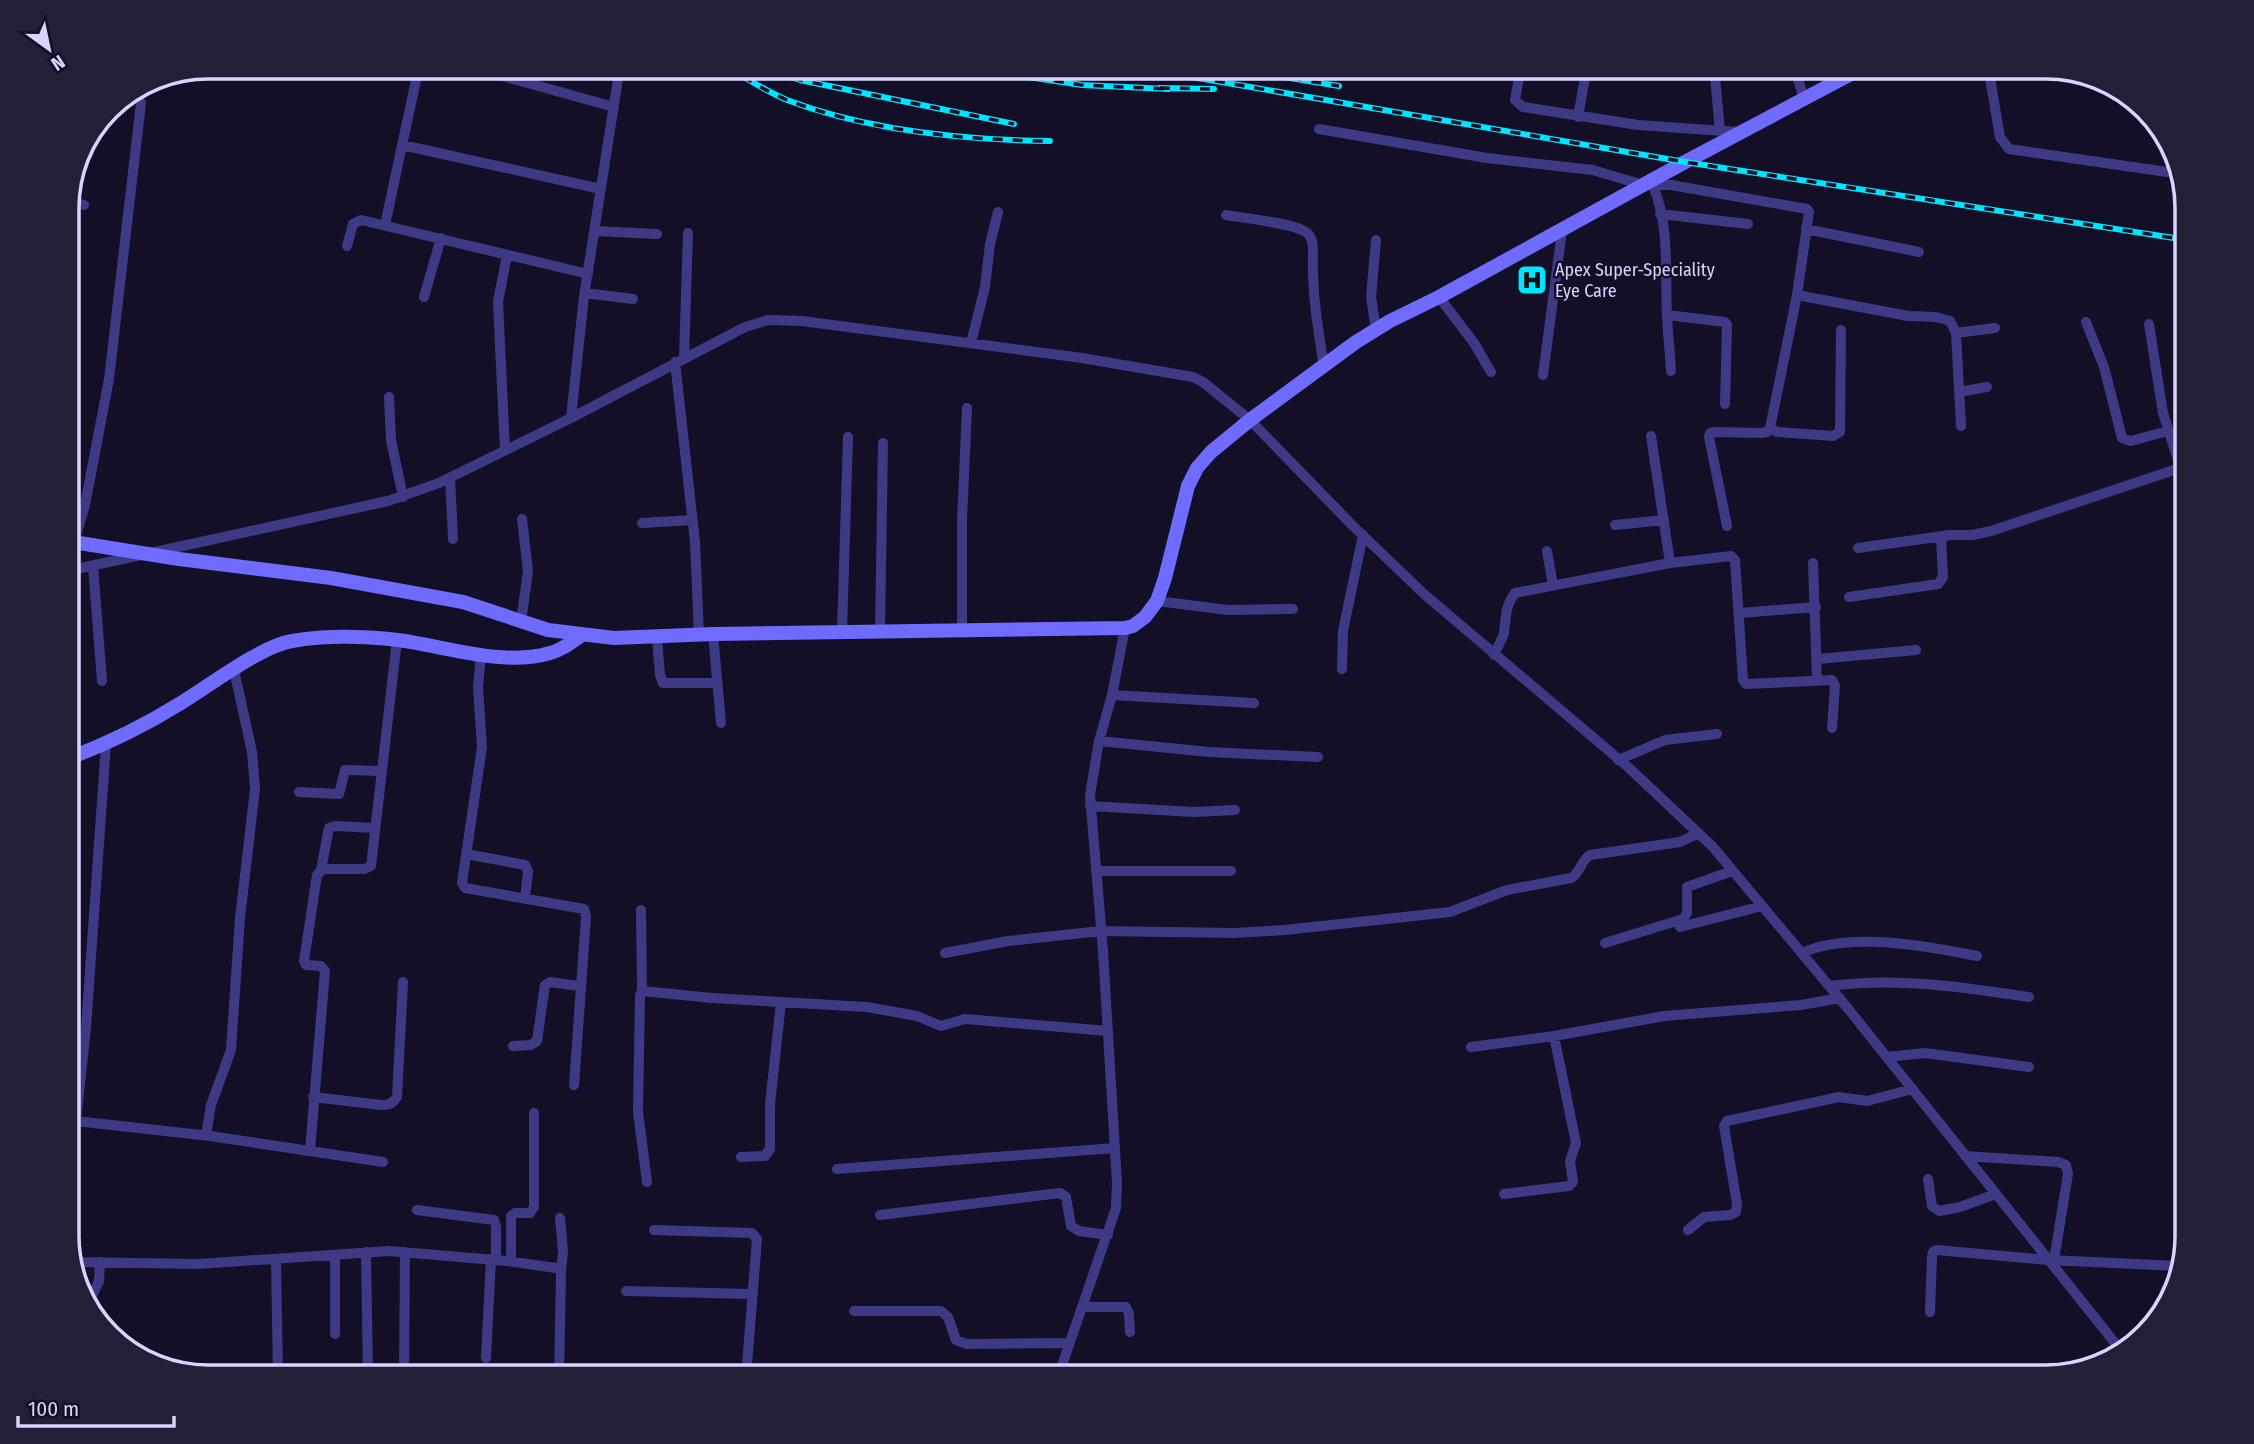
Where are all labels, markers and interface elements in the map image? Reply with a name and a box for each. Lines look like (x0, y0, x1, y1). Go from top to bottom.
north arrow (14, 14, 84, 84)
text: N (47, 50, 69, 76)
place label: Apex Super-Speciality Eye Care (1555, 259, 1715, 302)
hospital icon: Apex Super-Speciality Eye Care (1515, 263, 1549, 297)
scale bar (18, 1384, 173, 1428)
text: 100 m (28, 1396, 79, 1422)

